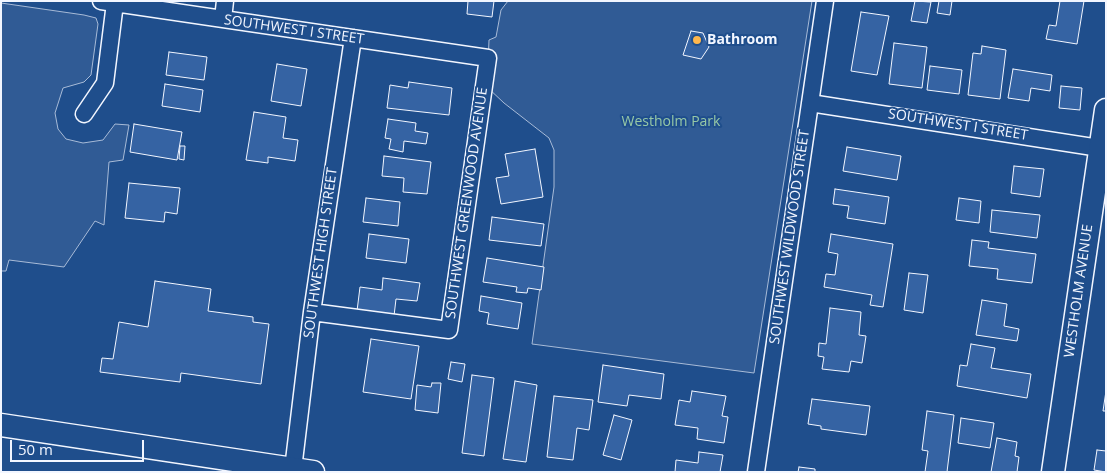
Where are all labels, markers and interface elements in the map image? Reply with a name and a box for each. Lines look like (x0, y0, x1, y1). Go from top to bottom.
street label: SOUTHWEST I STREET (223, 12, 365, 48)
place label: Bathroom (707, 32, 778, 48)
marker: Bathroom (691, 34, 703, 46)
street label: SOUTHWEST GREENWOOD AVENUE (442, 86, 492, 320)
street label: SOUTHWEST I STREET (887, 106, 1029, 144)
park label: Westholm Park (622, 114, 720, 130)
street label: SOUTHWEST WILDWOOD STREET (767, 129, 813, 345)
street label: SOUTHWEST HIGH STREET (301, 167, 341, 339)
street label: WESTHOLM AVENUE (1061, 223, 1097, 359)
scale bar (12, 430, 146, 462)
text: 50 m (18, 439, 53, 459)

